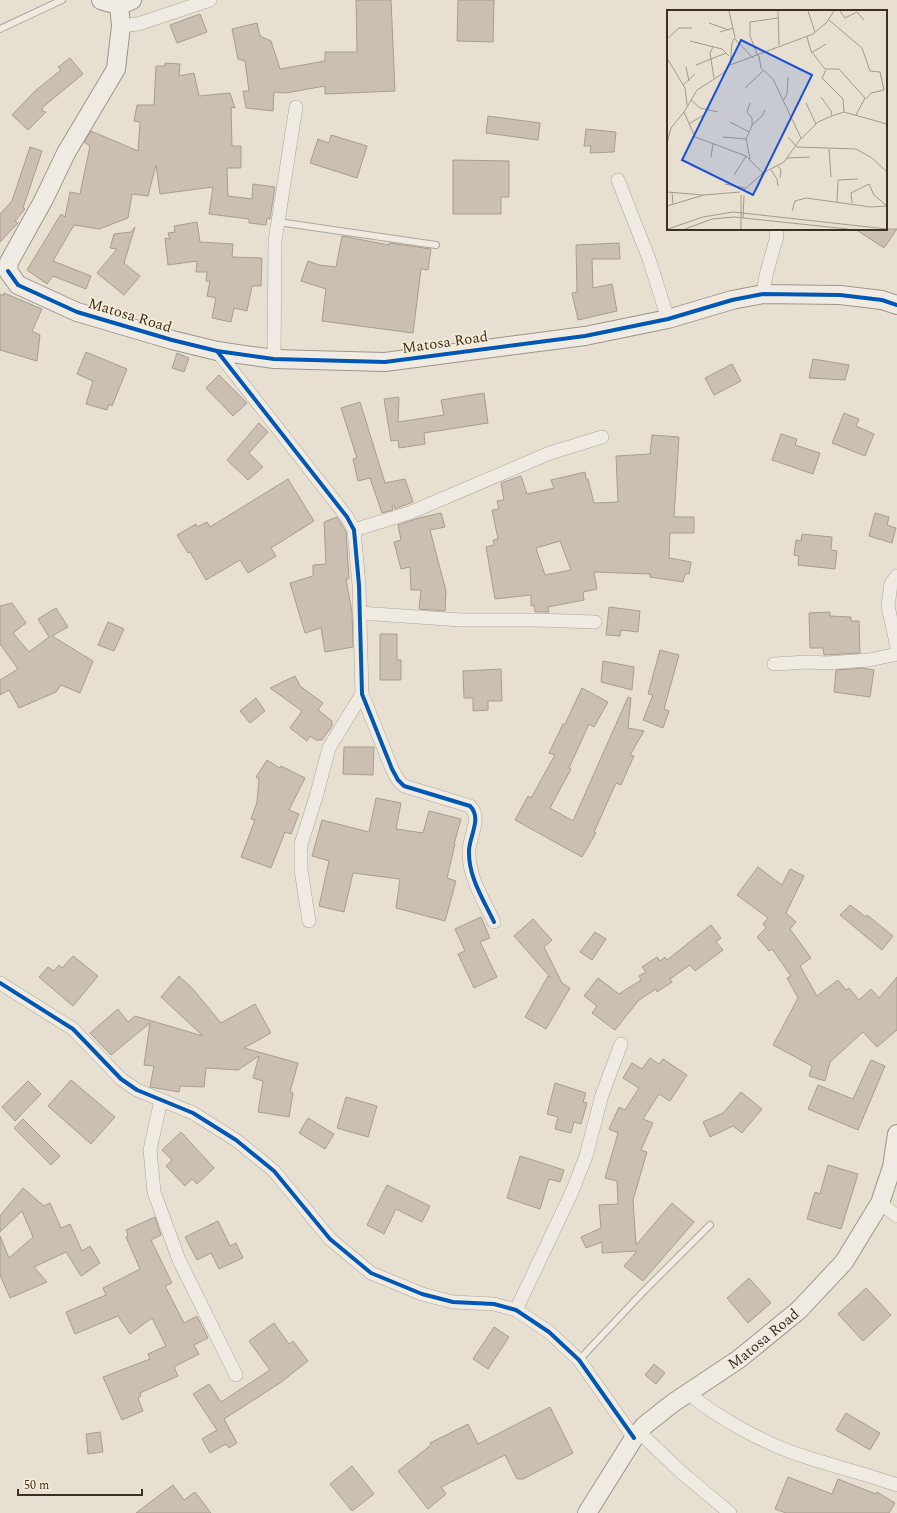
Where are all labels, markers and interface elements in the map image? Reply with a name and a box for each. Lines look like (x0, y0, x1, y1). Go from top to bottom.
inset map (667, 10, 887, 230)
street label: Matosa Road (85, 292, 175, 339)
street label: Matosa Road (401, 325, 490, 360)
street label: Matosa Road (723, 1303, 805, 1376)
scale bar (18, 1471, 142, 1497)
text: 50 m (24, 1476, 49, 1495)

